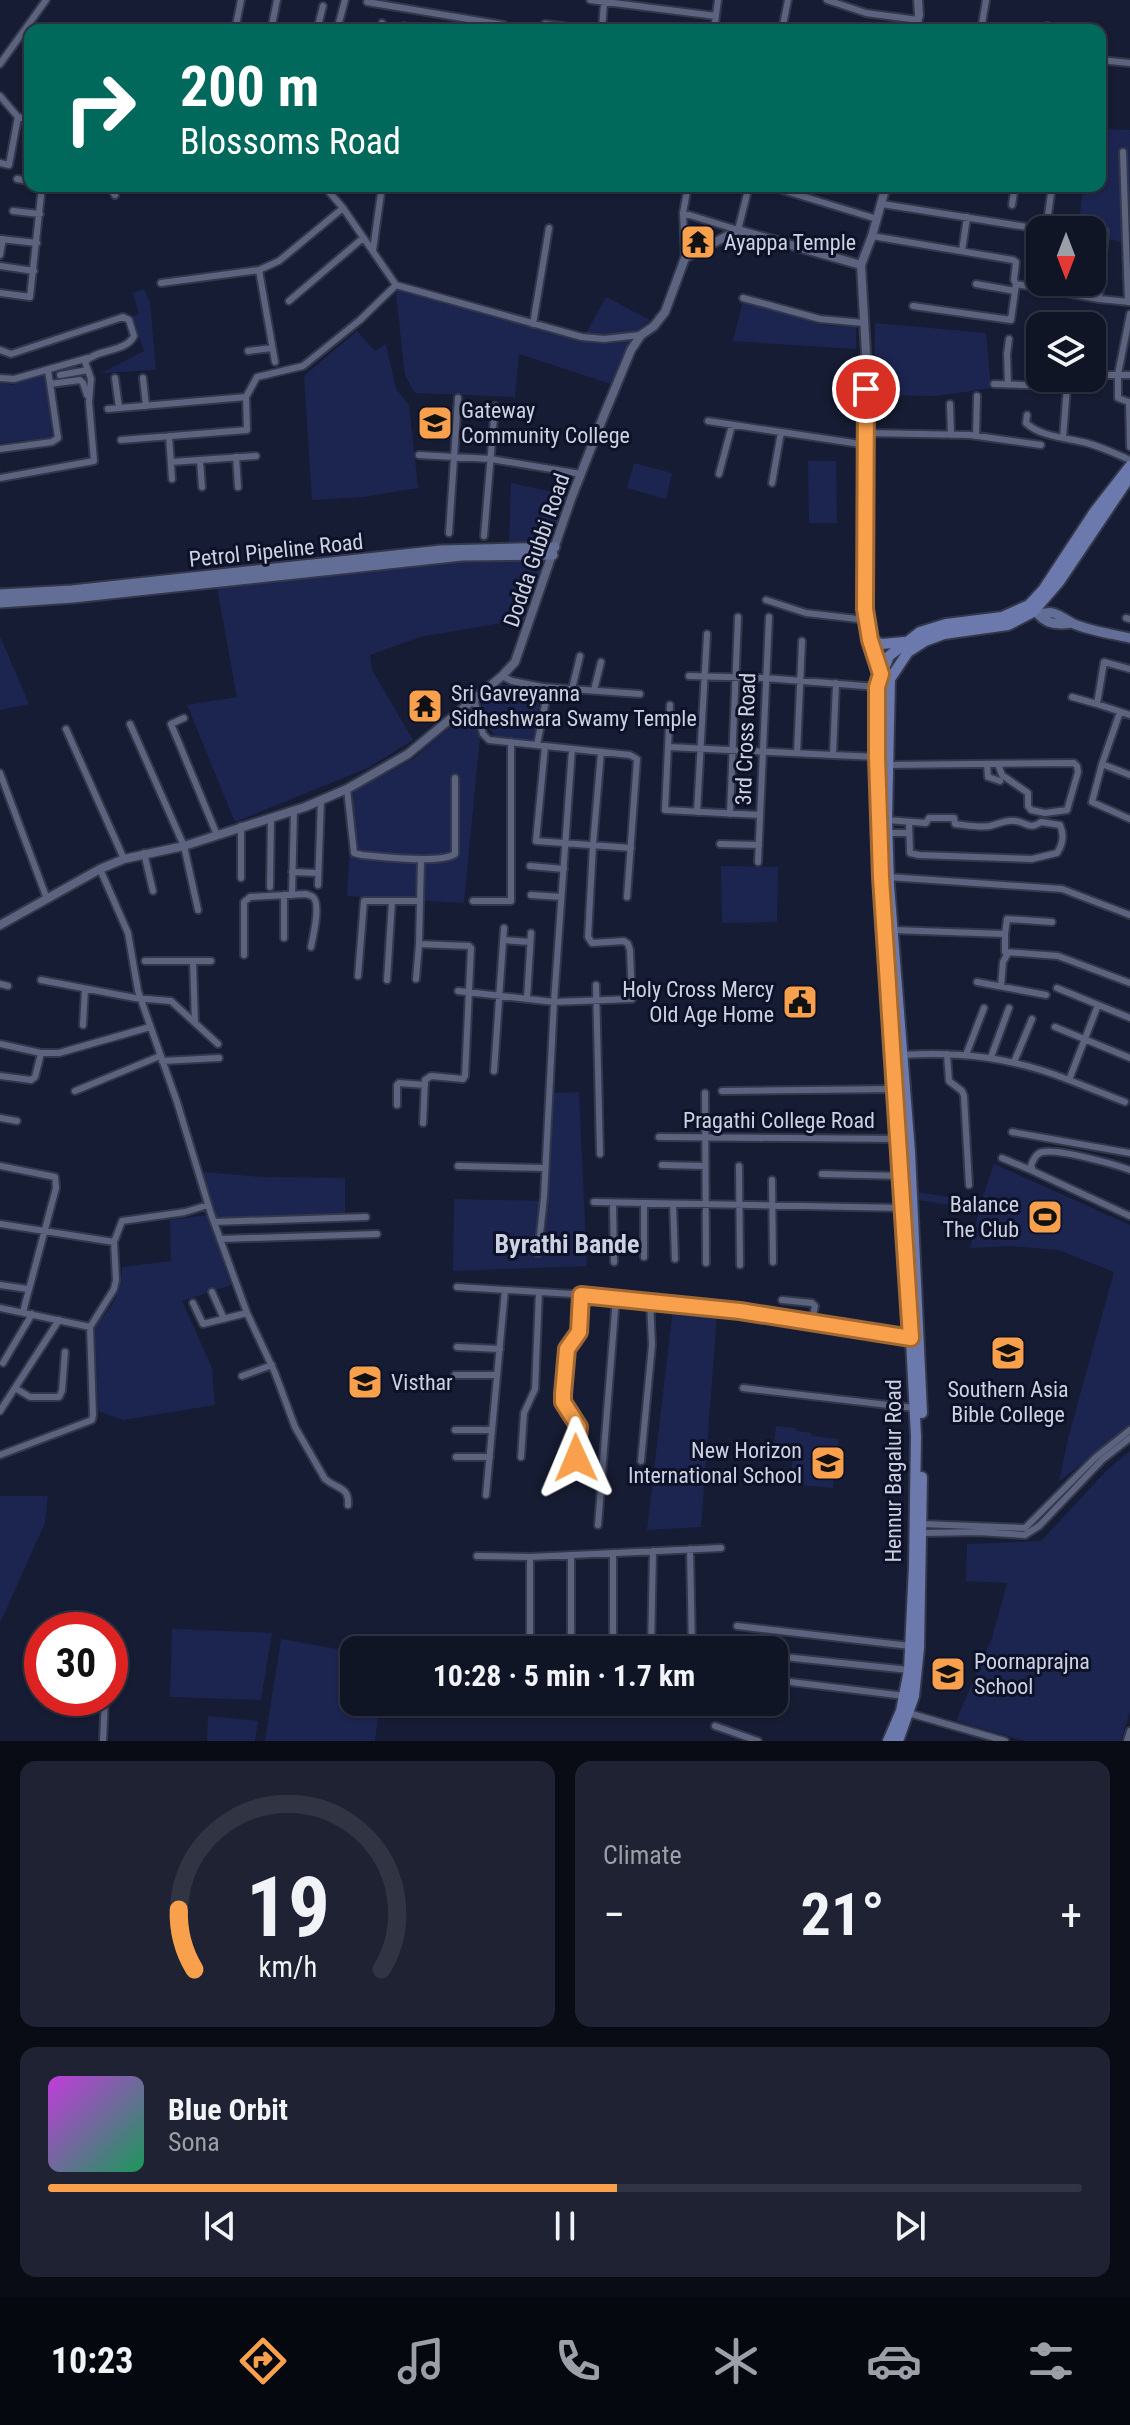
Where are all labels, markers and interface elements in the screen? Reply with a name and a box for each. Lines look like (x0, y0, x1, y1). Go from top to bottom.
text: 200 m (180, 54, 319, 120)
icon: right (48, 56, 152, 160)
text: Blossoms Road (180, 121, 401, 163)
north arrow (1026, 216, 1106, 296)
map controls (1026, 216, 1106, 392)
temple icon: Ayappa Temple (679, 223, 717, 261)
place label: Ayappa Temple (724, 230, 856, 255)
button: layers (1026, 312, 1106, 392)
pin (832, 355, 900, 423)
icon: arrive (844, 367, 888, 411)
place label: Gateway Community College (461, 398, 630, 448)
school or university icon: Gateway Community College (416, 404, 454, 442)
street label: Dodda Gubbi Road (499, 470, 574, 630)
street label: Petrol Pipeline Road (188, 529, 364, 572)
street label: 3rd Cross Road (731, 672, 760, 806)
place label: Sri Gavreyanna Sidheshwara Swamy Temple (451, 681, 697, 731)
temple icon: Sri Gavreyanna Sidheshwara Swamy Temple (406, 687, 444, 725)
place label: Holy Cross Mercy Old Age Home (622, 977, 774, 1027)
public building icon: Holy Cross Mercy Old Age Home (781, 983, 819, 1021)
street label: Pragathi College Road (683, 1108, 875, 1133)
place label: Balance The Club (943, 1192, 1019, 1242)
sports icon: Balance The Club (1026, 1198, 1064, 1236)
district label: Byrathi Bande (495, 1229, 639, 1259)
school or university icon: Southern Asia Bible College (989, 1334, 1027, 1372)
school or university icon: Visthar (346, 1363, 384, 1401)
place label: Visthar (391, 1370, 453, 1395)
place label: Southern Asia Bible College (947, 1377, 1069, 1427)
street label: Hennur Bagalur Road (881, 1379, 906, 1563)
position arrow (534, 1416, 618, 1500)
place label: New Horizon International School (628, 1438, 802, 1488)
school or university icon: New Horizon International School (809, 1444, 847, 1482)
speed limit sign: 30 (24, 1612, 128, 1716)
place label: Poornaprajna School (974, 1649, 1090, 1699)
school or university icon: Poornaprajna School (929, 1655, 967, 1693)
text: 10:28 · 5 min · 1.7 km (433, 1658, 695, 1693)
text: Climate (603, 1840, 682, 1870)
text: 19 (245, 1859, 330, 1956)
text: 21° (801, 1879, 885, 1950)
text: − (603, 1889, 625, 1941)
text: + (1060, 1889, 1082, 1941)
text: km/h (258, 1950, 317, 1984)
text: Blue Orbit (168, 2092, 288, 2127)
text: Sona (168, 2127, 220, 2157)
icon: previous (198, 2204, 242, 2248)
icon: pause (543, 2204, 587, 2248)
icon: next (888, 2204, 932, 2248)
icon: directions (235, 2333, 291, 2389)
icon: music (393, 2333, 449, 2389)
icon: phone (550, 2333, 606, 2389)
icon: climate (708, 2333, 764, 2389)
icon: car (866, 2333, 922, 2389)
icon: filters (1023, 2333, 1079, 2389)
text: 10:23 (51, 2340, 133, 2382)

